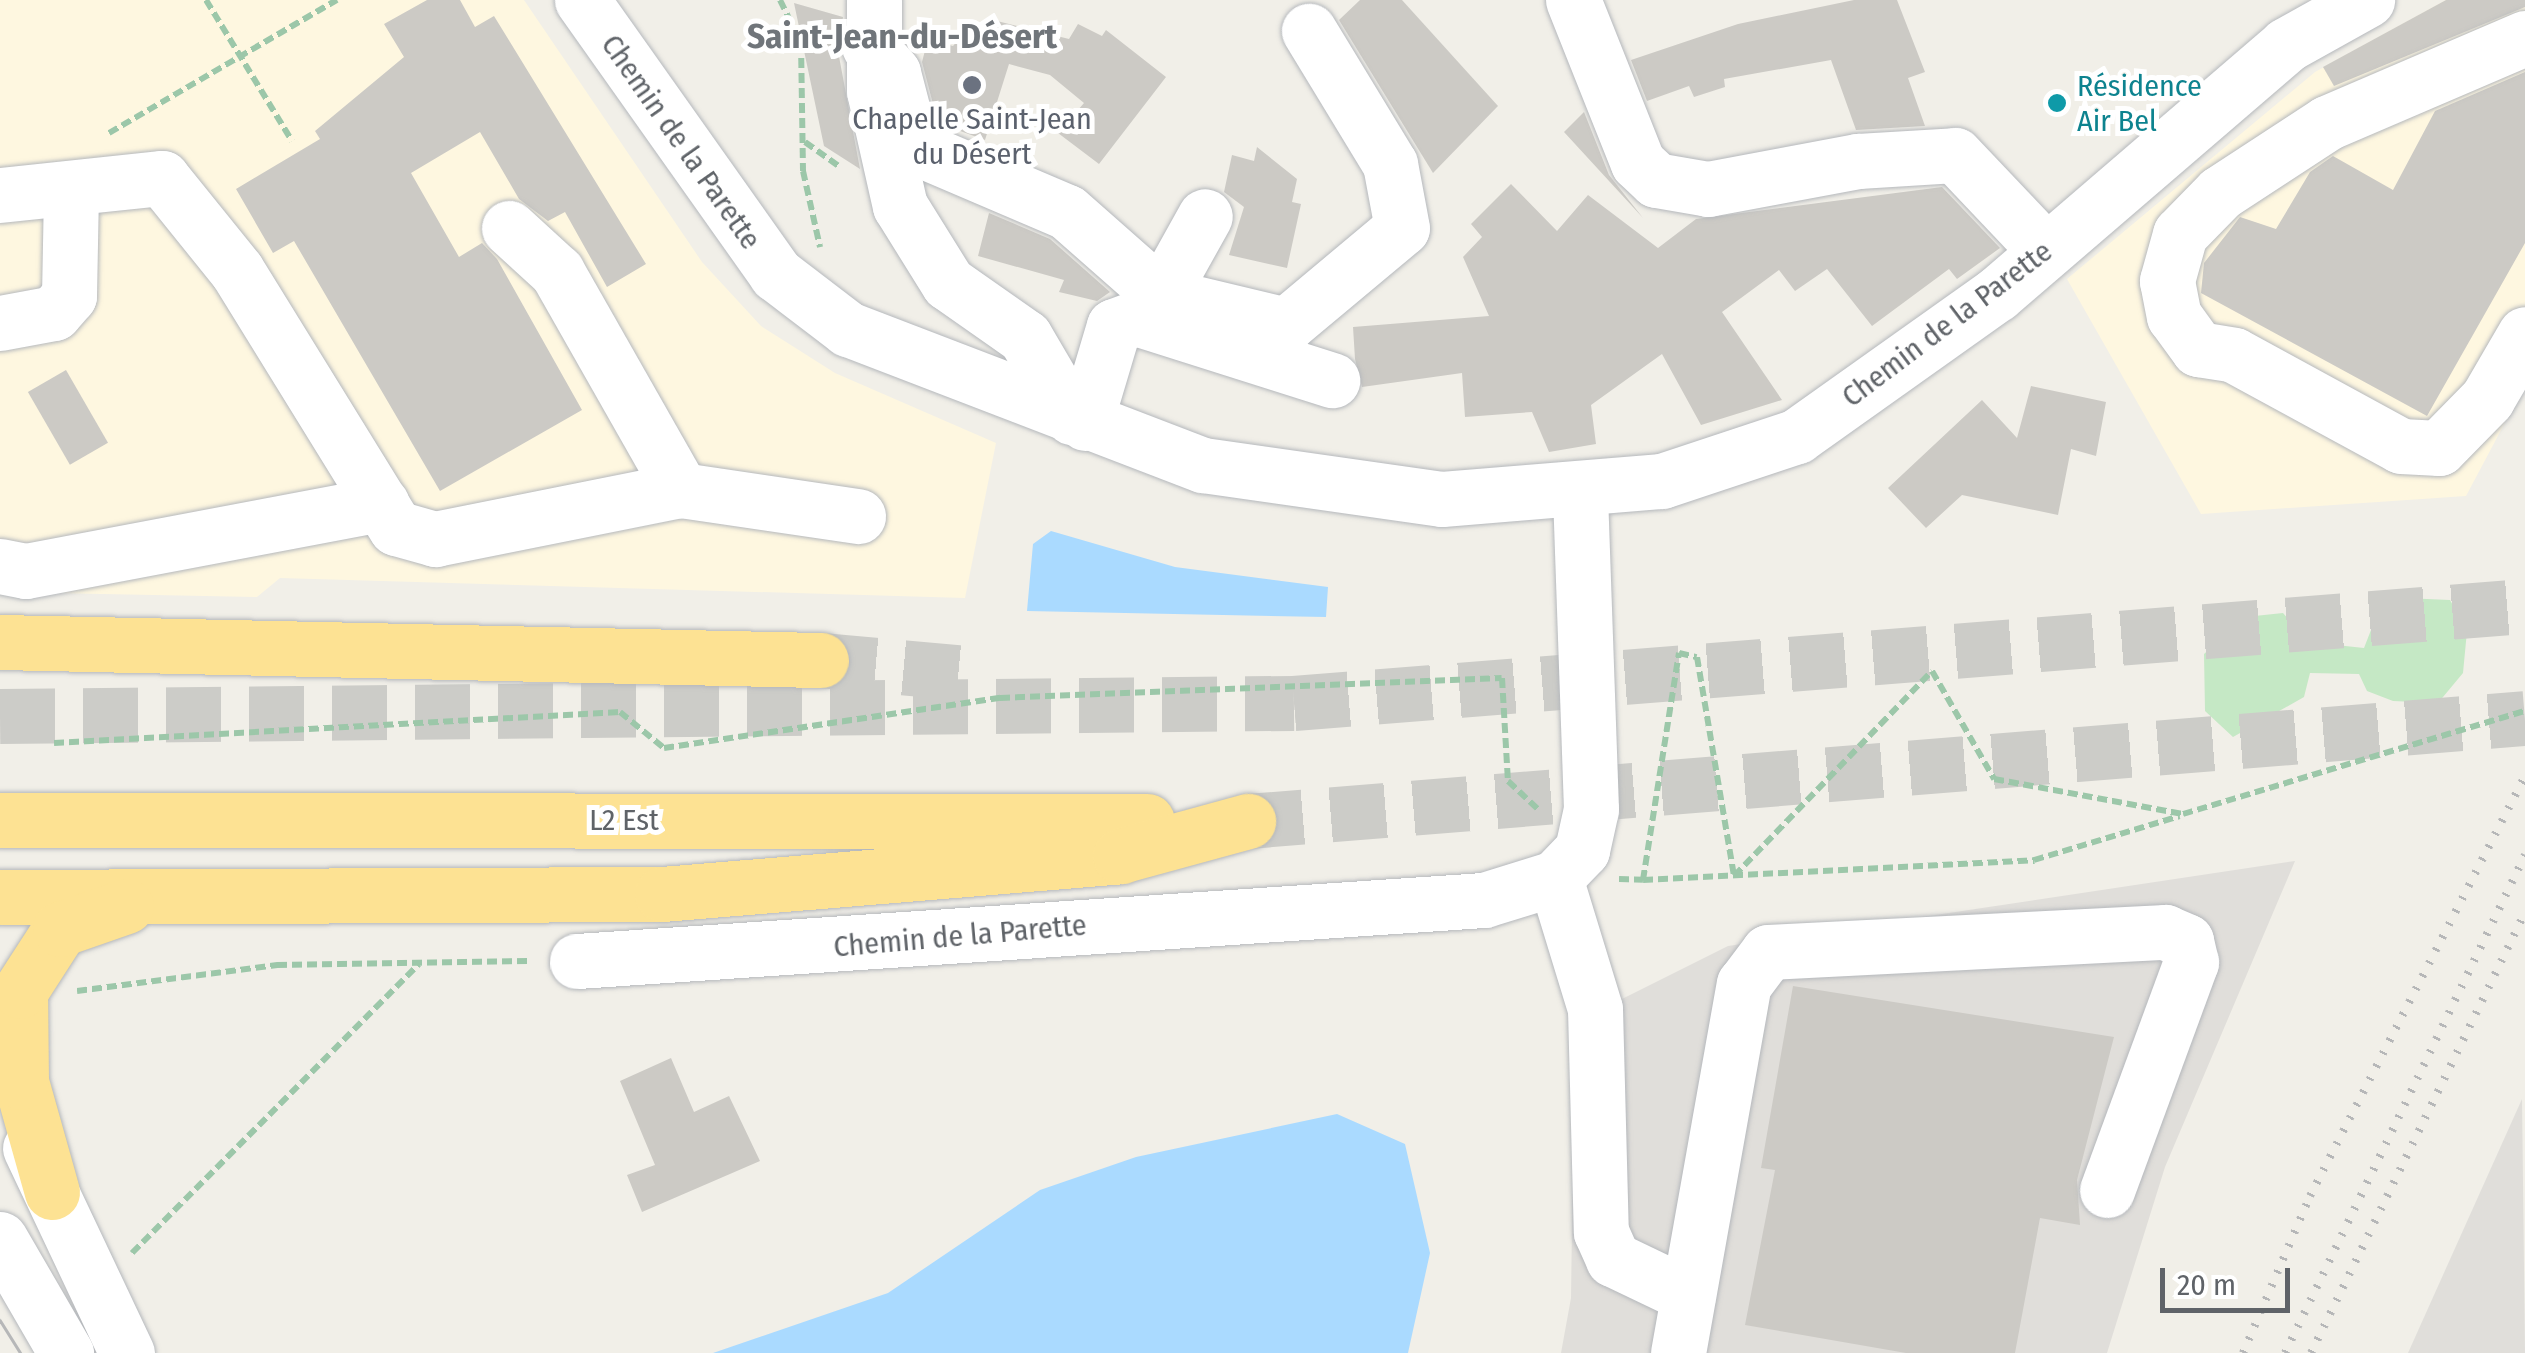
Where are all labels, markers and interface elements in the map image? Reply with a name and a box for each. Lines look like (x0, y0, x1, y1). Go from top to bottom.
district label: Saint-Jean-du-Désert (747, 15, 1057, 57)
street label: Chemin de la Parette (593, 28, 769, 256)
place label: Résidence Air Bel (2077, 68, 2202, 138)
marker: Chapelle Saint-Jean du Désert (961, 74, 983, 96)
marker: Résidence Air Bel (2046, 92, 2068, 114)
place label: Chapelle Saint-Jean du Désert (852, 101, 1092, 172)
street label: Chemin de la Parette (1835, 233, 2059, 415)
street label: L2 Est (589, 802, 659, 838)
street label: Chemin de la Parette (832, 907, 1088, 965)
scale bar (2165, 1248, 2295, 1310)
text: 20 m (2177, 1267, 2236, 1303)

